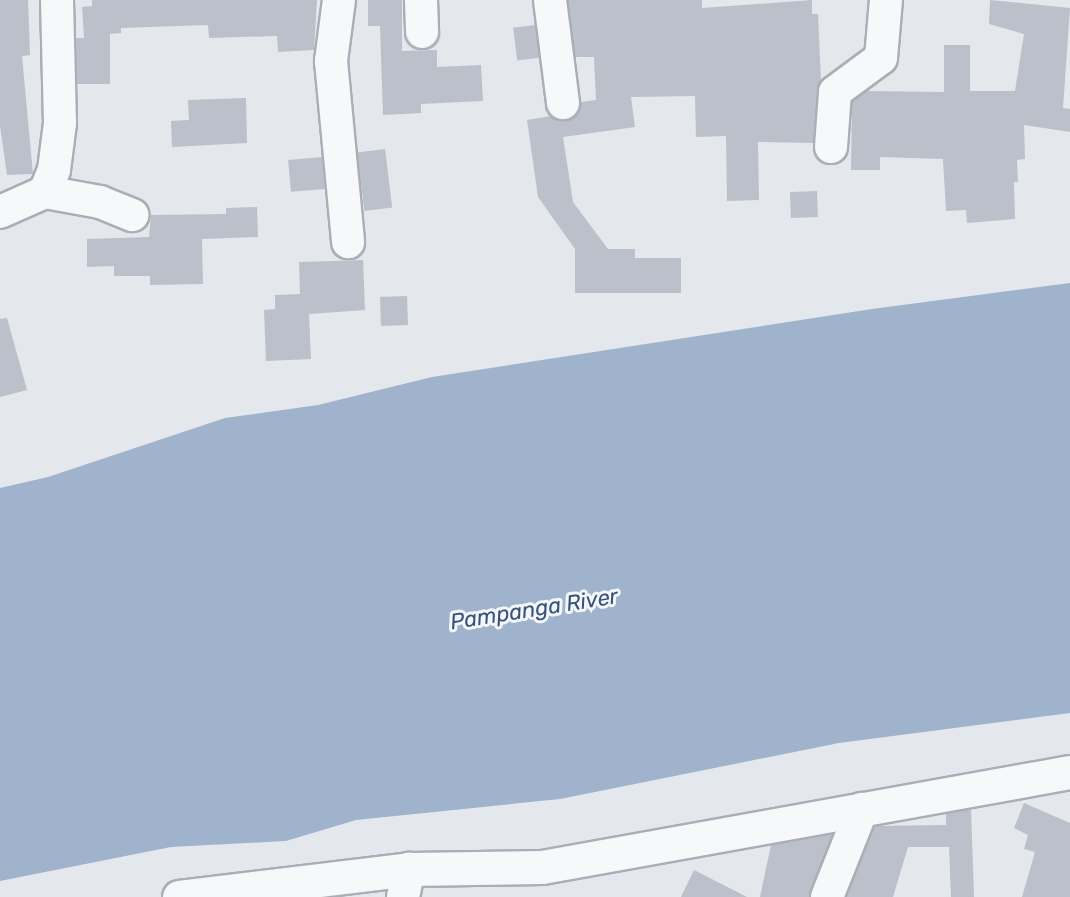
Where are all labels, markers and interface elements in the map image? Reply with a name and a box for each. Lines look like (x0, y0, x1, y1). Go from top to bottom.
water label: Pampanga River (448, 583, 620, 635)

